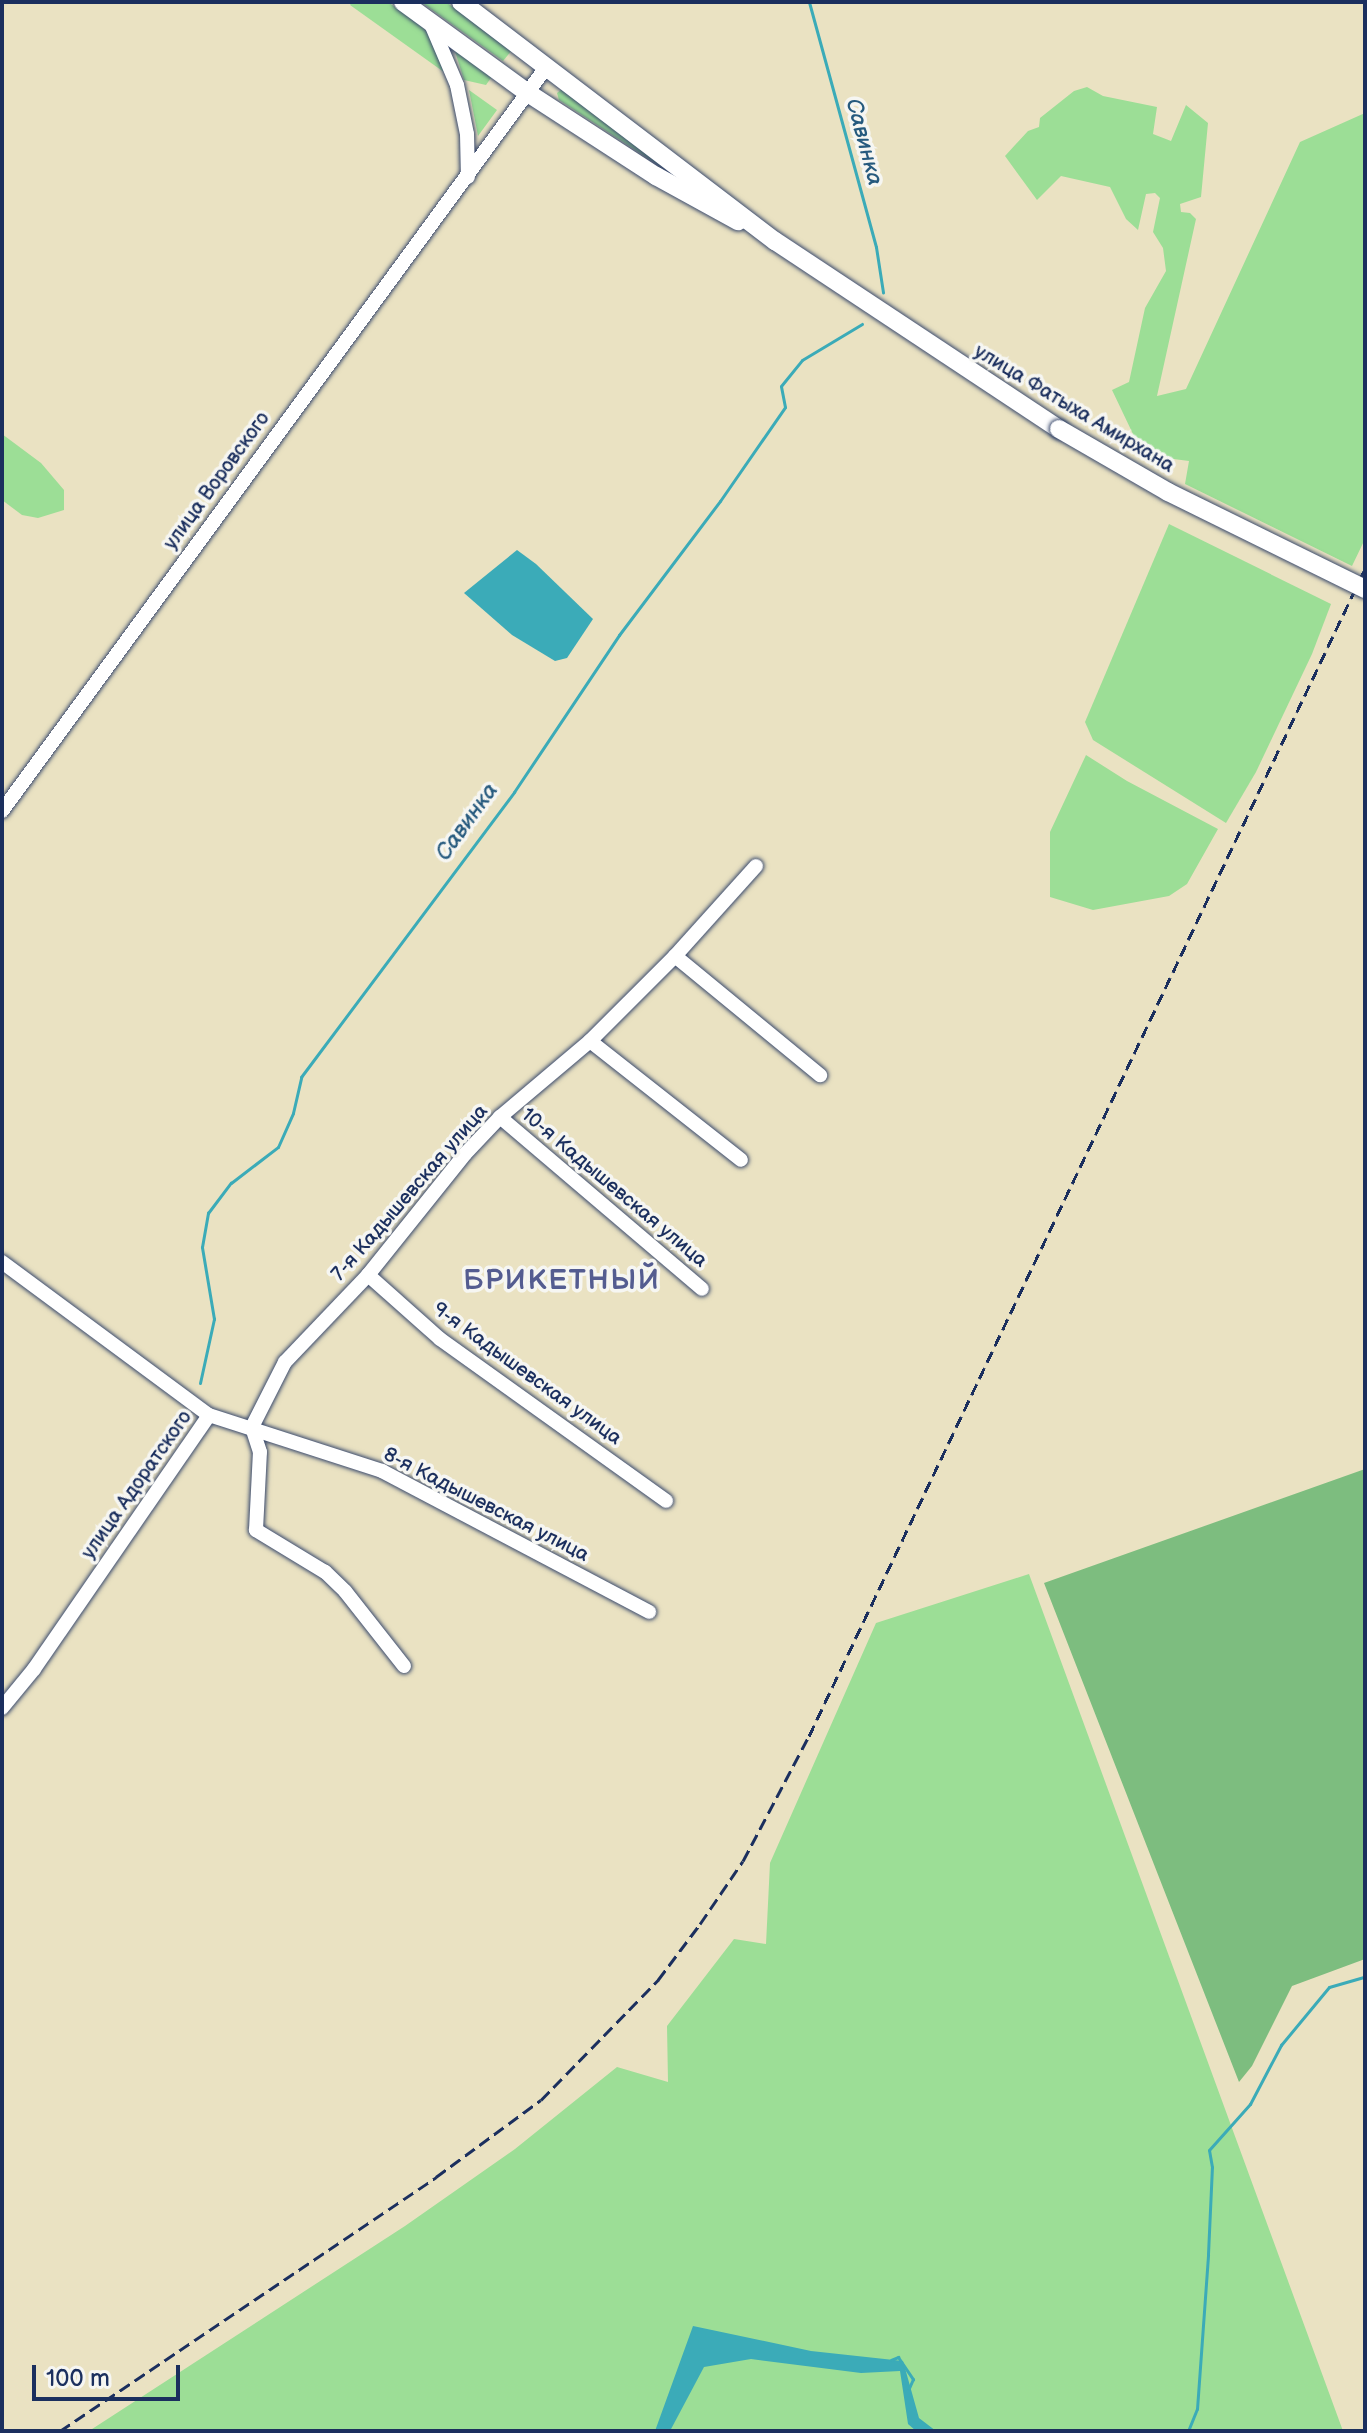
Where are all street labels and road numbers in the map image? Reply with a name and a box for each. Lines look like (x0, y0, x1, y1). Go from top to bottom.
street label: улица Фатыха Амирхана (970, 340, 1178, 478)
street label: улица Воровского (159, 407, 275, 555)
street label: 7-я Кадышевская улица (327, 1100, 493, 1286)
street label: 10-я Кадышевская улица (516, 1103, 712, 1273)
street label: 9-я Кадышевская улица (428, 1297, 626, 1451)
street label: улица Адоратского (77, 1406, 197, 1564)
street label: 8-я Кадышевская улица (379, 1443, 593, 1567)

